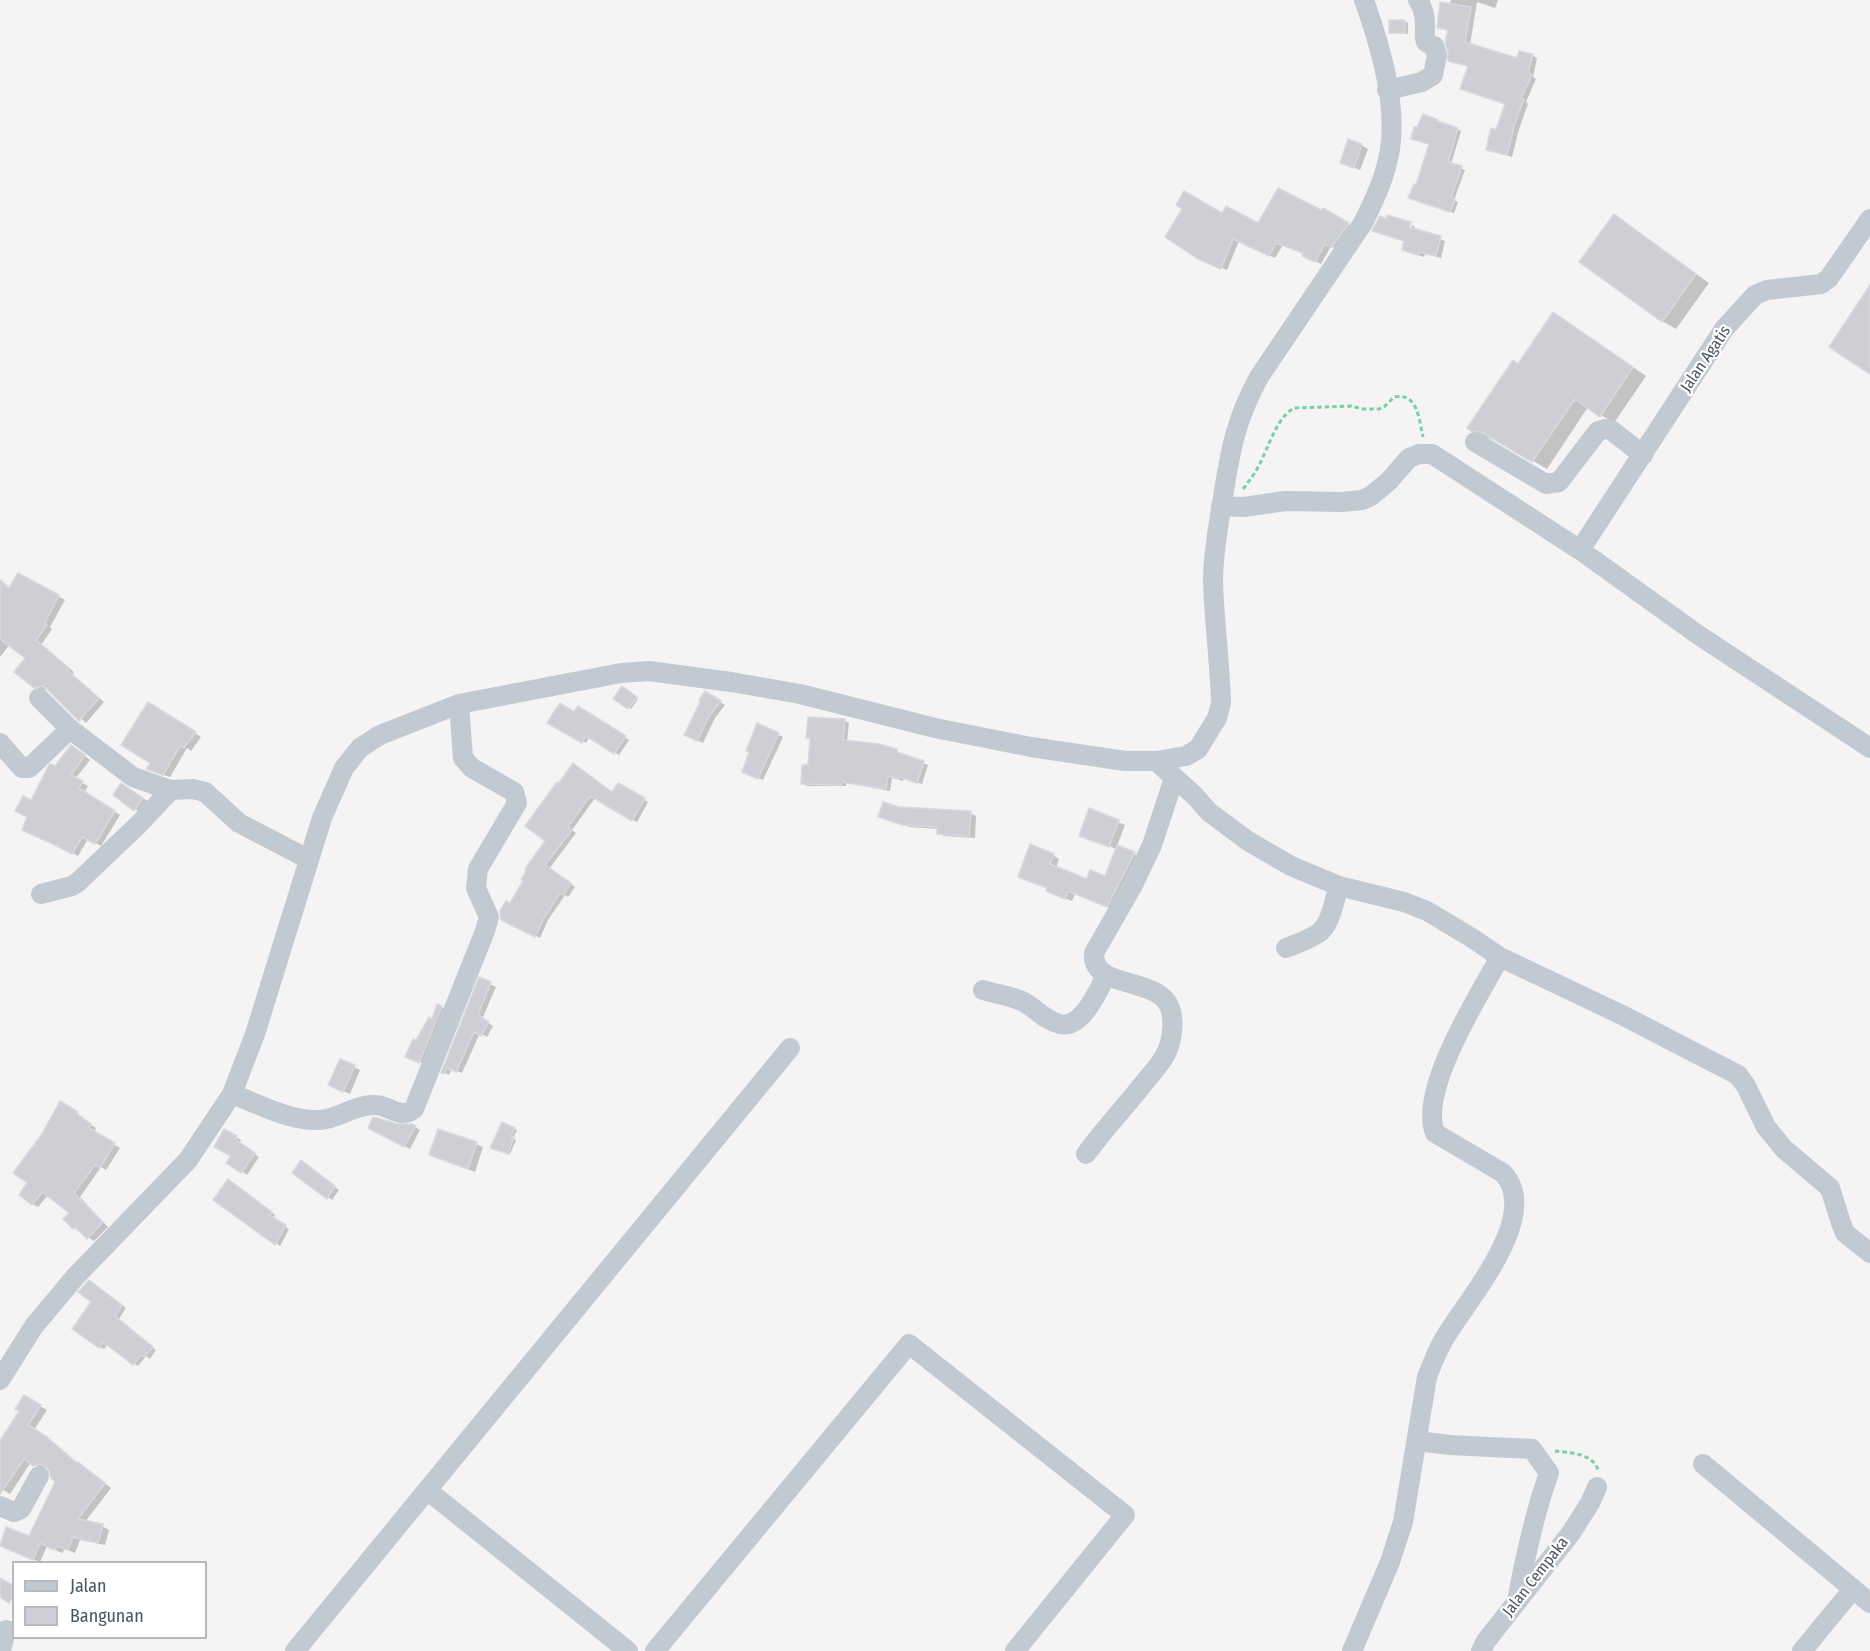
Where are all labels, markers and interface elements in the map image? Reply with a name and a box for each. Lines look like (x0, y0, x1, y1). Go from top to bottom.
street label: Jalan Agatis (1677, 322, 1735, 396)
street label: Jalan Cempaka (1499, 1533, 1573, 1621)
legend (12, 1561, 207, 1639)
text: Jalan (70, 1575, 107, 1597)
text: Bangunan (70, 1605, 144, 1627)

